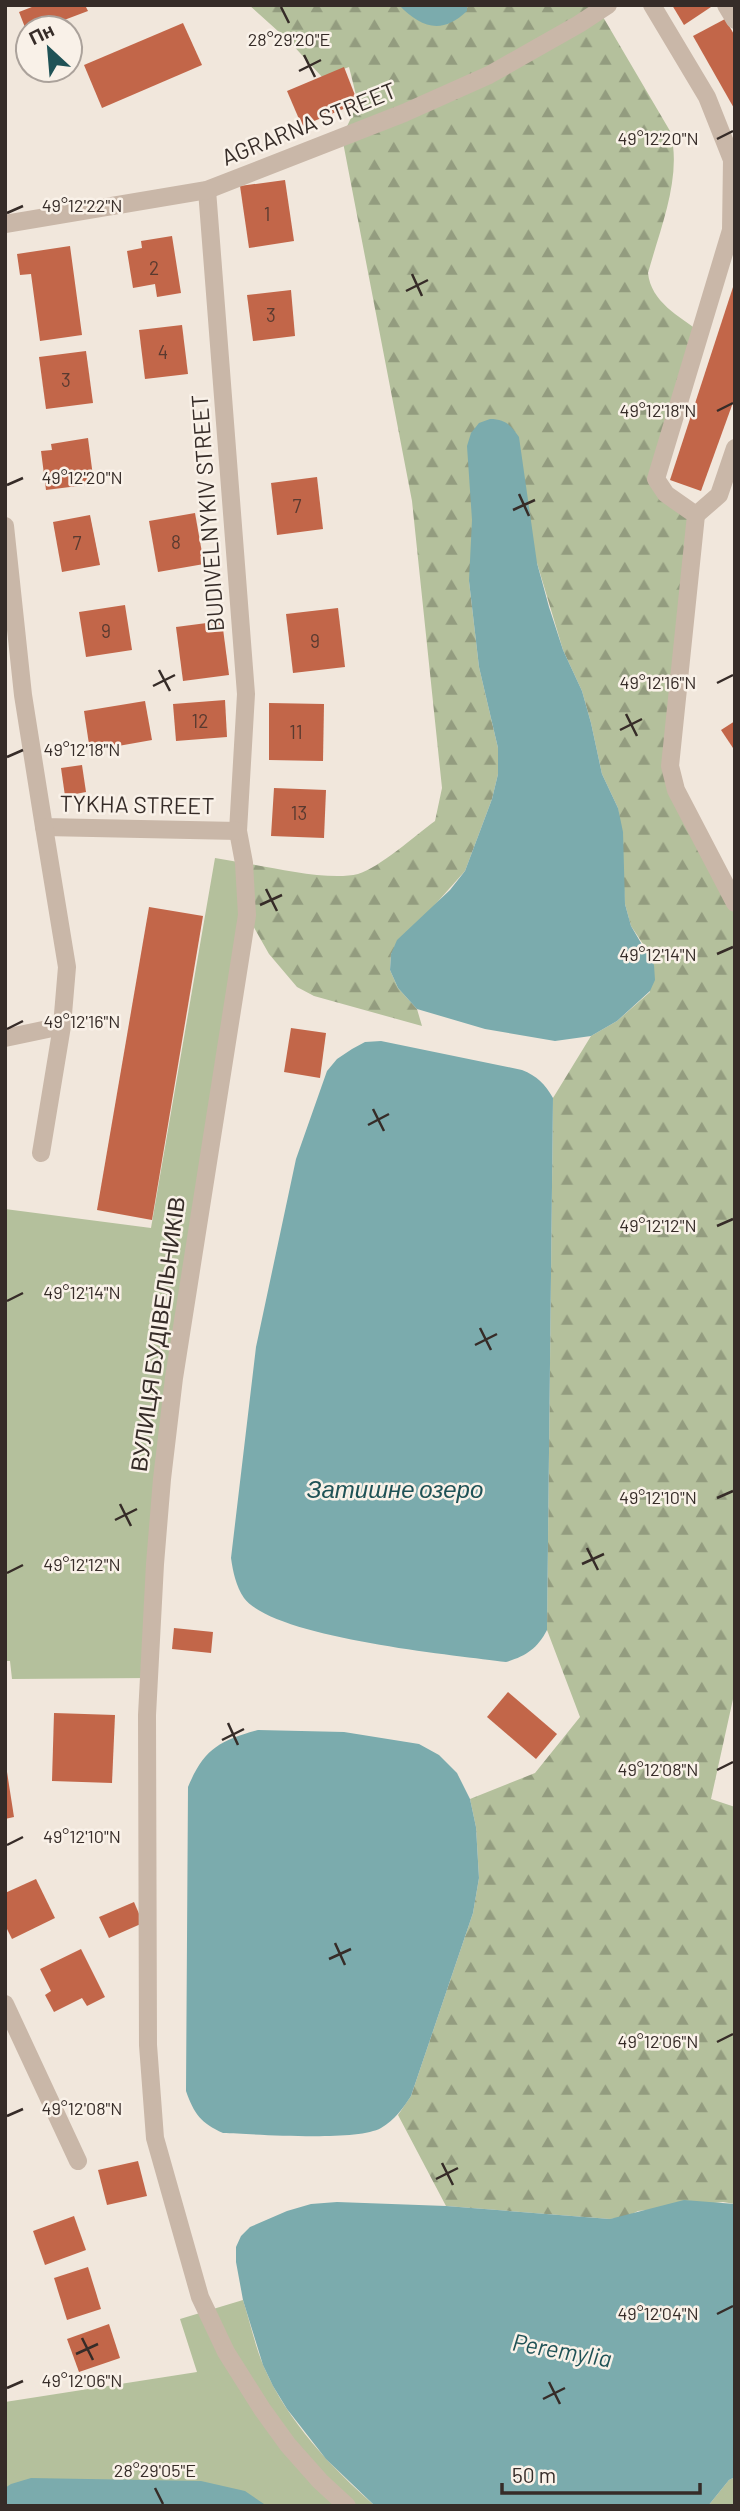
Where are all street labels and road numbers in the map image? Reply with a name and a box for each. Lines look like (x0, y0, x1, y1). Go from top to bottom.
street label: AGRARNA STREET (217, 75, 400, 171)
street label: BUDIVELNYKIV STREET (185, 394, 229, 632)
street label: TYKHA STREET (59, 789, 215, 819)
street label: ВУЛИЦЯ БУДІВЕЛЬНИКІВ (124, 1194, 190, 1473)

